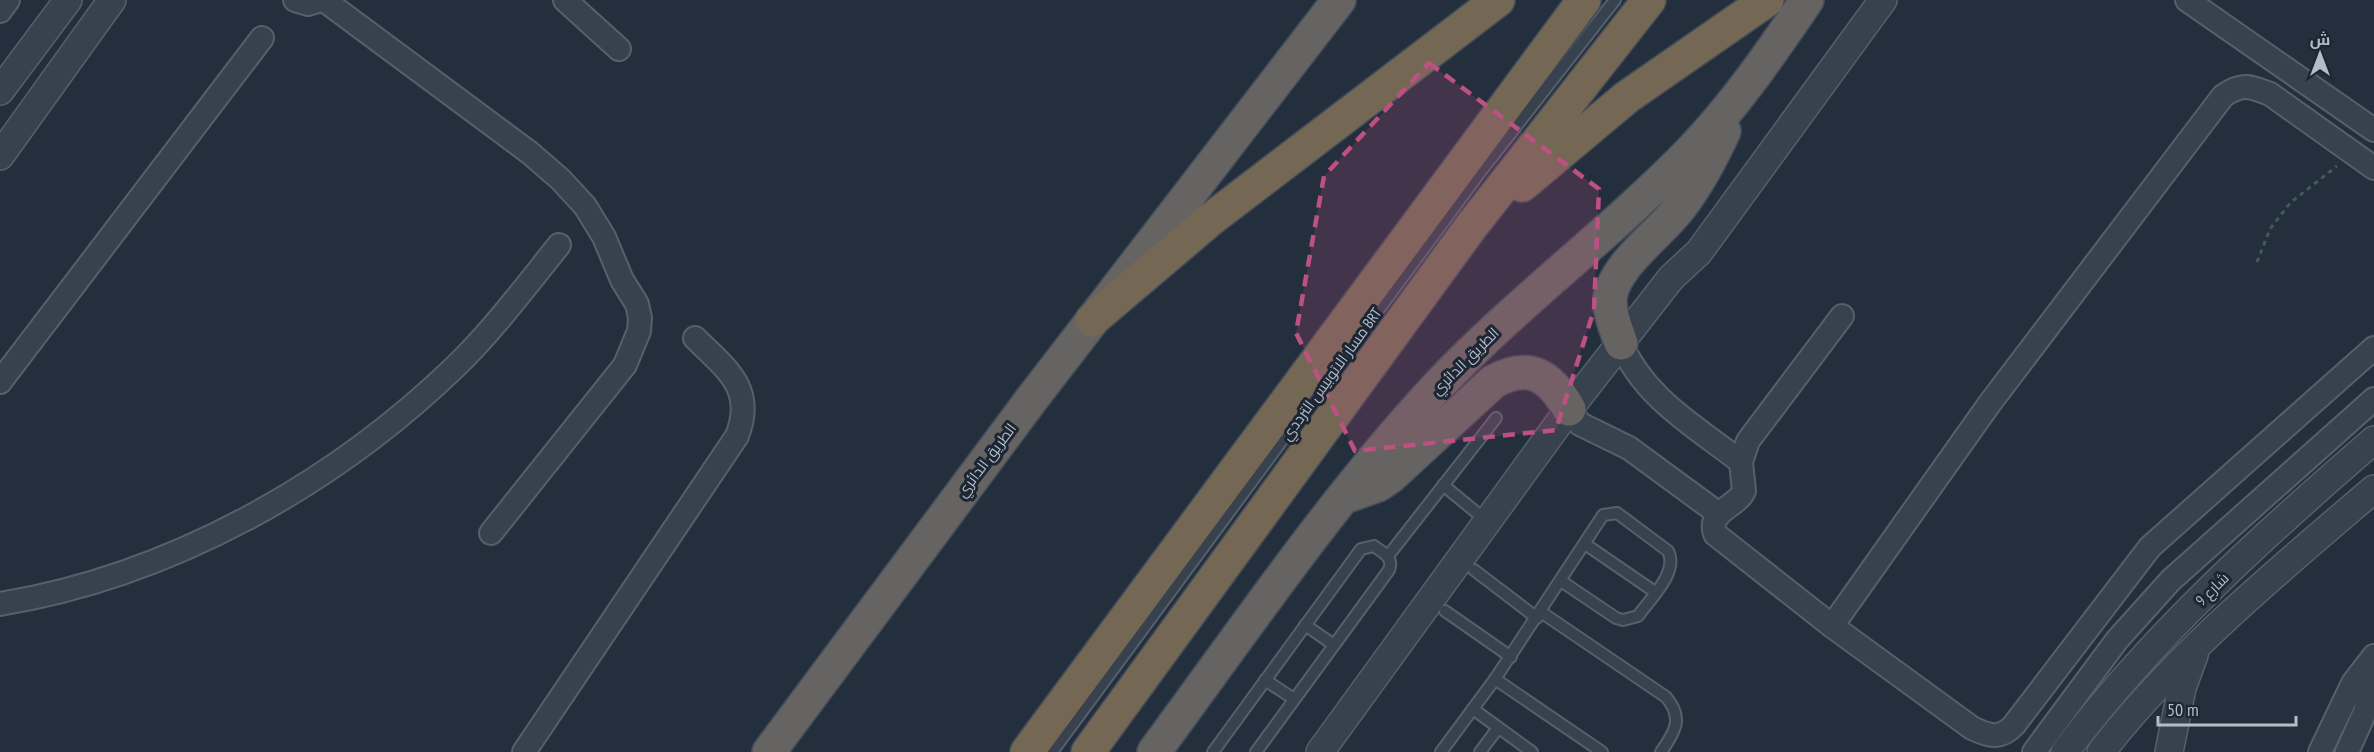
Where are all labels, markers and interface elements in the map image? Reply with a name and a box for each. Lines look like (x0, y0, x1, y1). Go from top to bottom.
north arrow (2290, 24, 2350, 84)
text: ش (2310, 29, 2330, 49)
street label: مسار الاتوبيس الترددي BRT (1277, 304, 1388, 446)
street label: الطريق الدائري (1427, 323, 1505, 401)
street label: الطريق الدائري (952, 419, 1022, 503)
street label: شارع 9 (2191, 568, 2234, 611)
scale bar (2158, 689, 2296, 727)
text: 50 m (2167, 698, 2199, 721)

